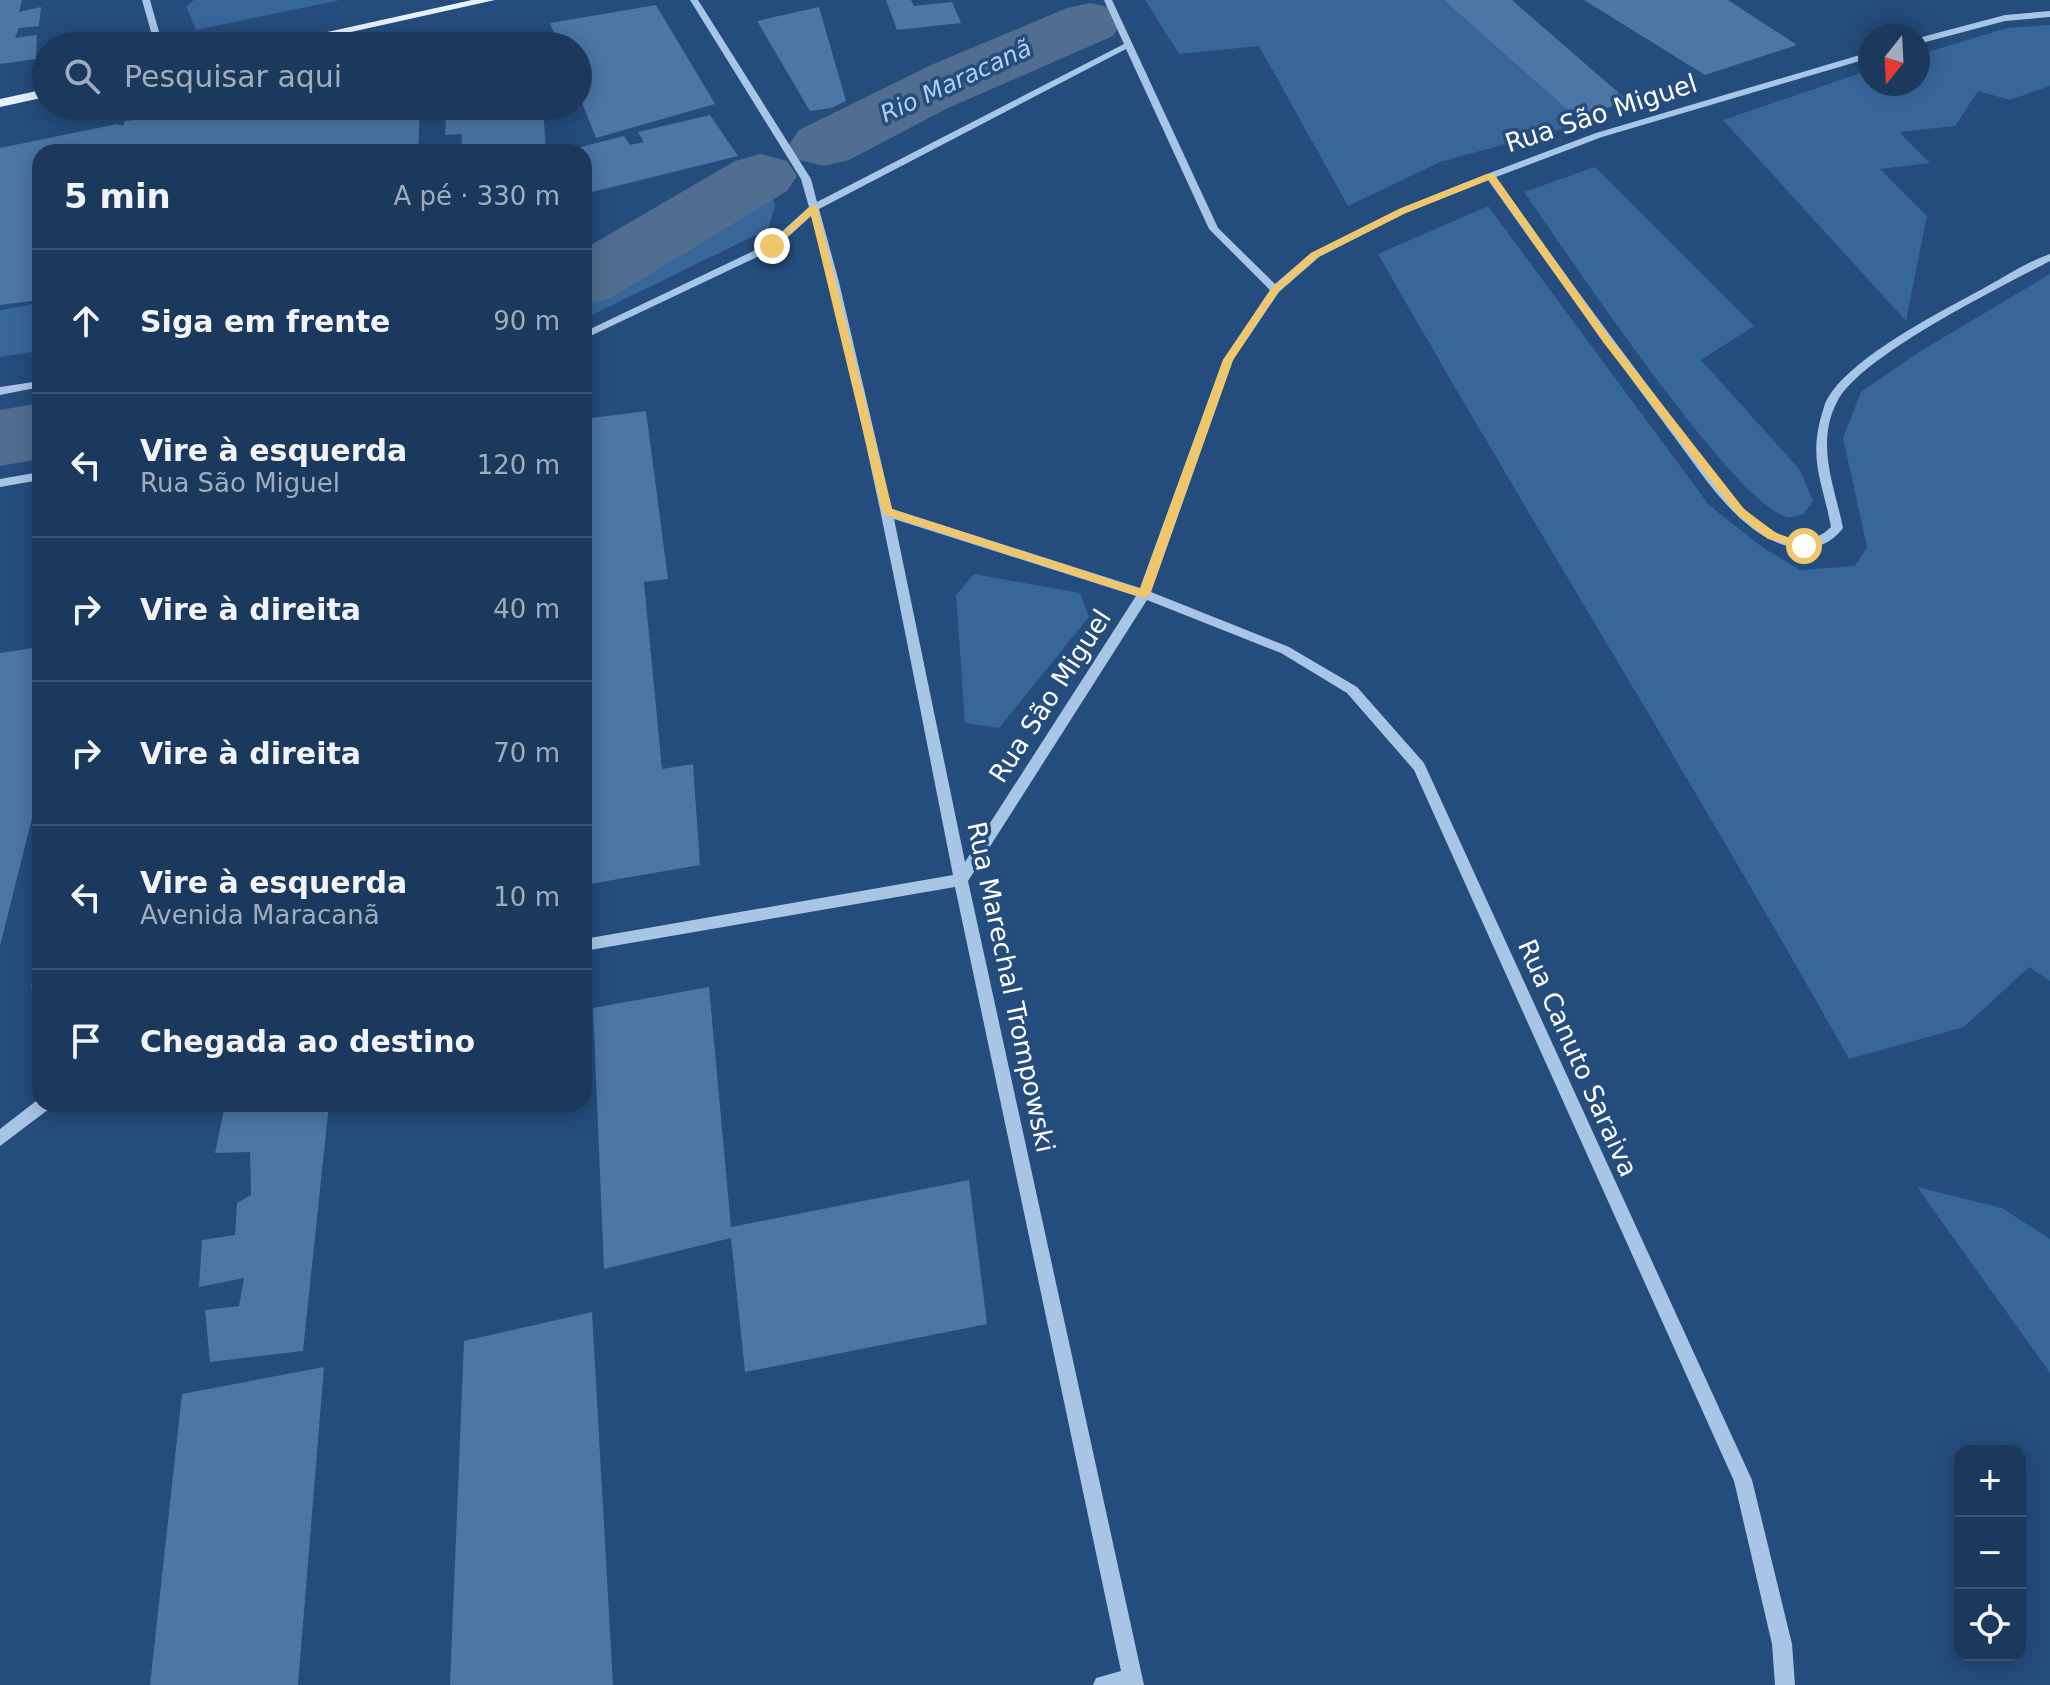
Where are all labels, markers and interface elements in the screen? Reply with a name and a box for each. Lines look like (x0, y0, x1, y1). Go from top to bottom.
north arrow (1858, 24, 1930, 96)
search box (32, 32, 592, 120)
water label: Rio Maracanã (876, 34, 1036, 128)
icon: search (60, 54, 104, 98)
text: Pesquisar aqui (124, 59, 342, 94)
street label: Rua São Miguel (1501, 68, 1701, 158)
text: 5 min (64, 176, 171, 216)
text: A pé · 330 m (393, 181, 560, 211)
route end (754, 228, 790, 264)
icon: ahead (64, 299, 108, 343)
text: Siga em frente (140, 304, 390, 339)
text: 90 m (493, 306, 560, 336)
text: Vire à esquerda (140, 433, 407, 468)
icon: left (64, 443, 108, 487)
text: 120 m (477, 450, 560, 480)
text: Rua São Miguel (140, 468, 340, 498)
route start (1786, 528, 1822, 564)
icon: right (64, 587, 108, 631)
text: Vire à direita (140, 592, 361, 627)
text: 40 m (493, 594, 560, 624)
street label: Rua São Miguel (983, 604, 1117, 788)
icon: right (64, 731, 108, 775)
text: Vire à direita (140, 736, 361, 771)
text: 70 m (493, 738, 560, 768)
street label: Rua Marechal Trompowski (961, 819, 1061, 1155)
text: Vire à esquerda (140, 865, 407, 900)
icon: left (64, 875, 108, 919)
text: 10 m (493, 882, 560, 912)
text: Avenida Maracanã (140, 900, 380, 930)
street label: Rua Canuto Saraiva (1512, 935, 1644, 1181)
icon: arrive (64, 1019, 108, 1063)
text: Chegada ao destino (140, 1024, 475, 1059)
map controls (1954, 1445, 2026, 1661)
button: + (1954, 1445, 2026, 1517)
button: − (1954, 1517, 2026, 1589)
button: locate (1954, 1589, 2026, 1661)

